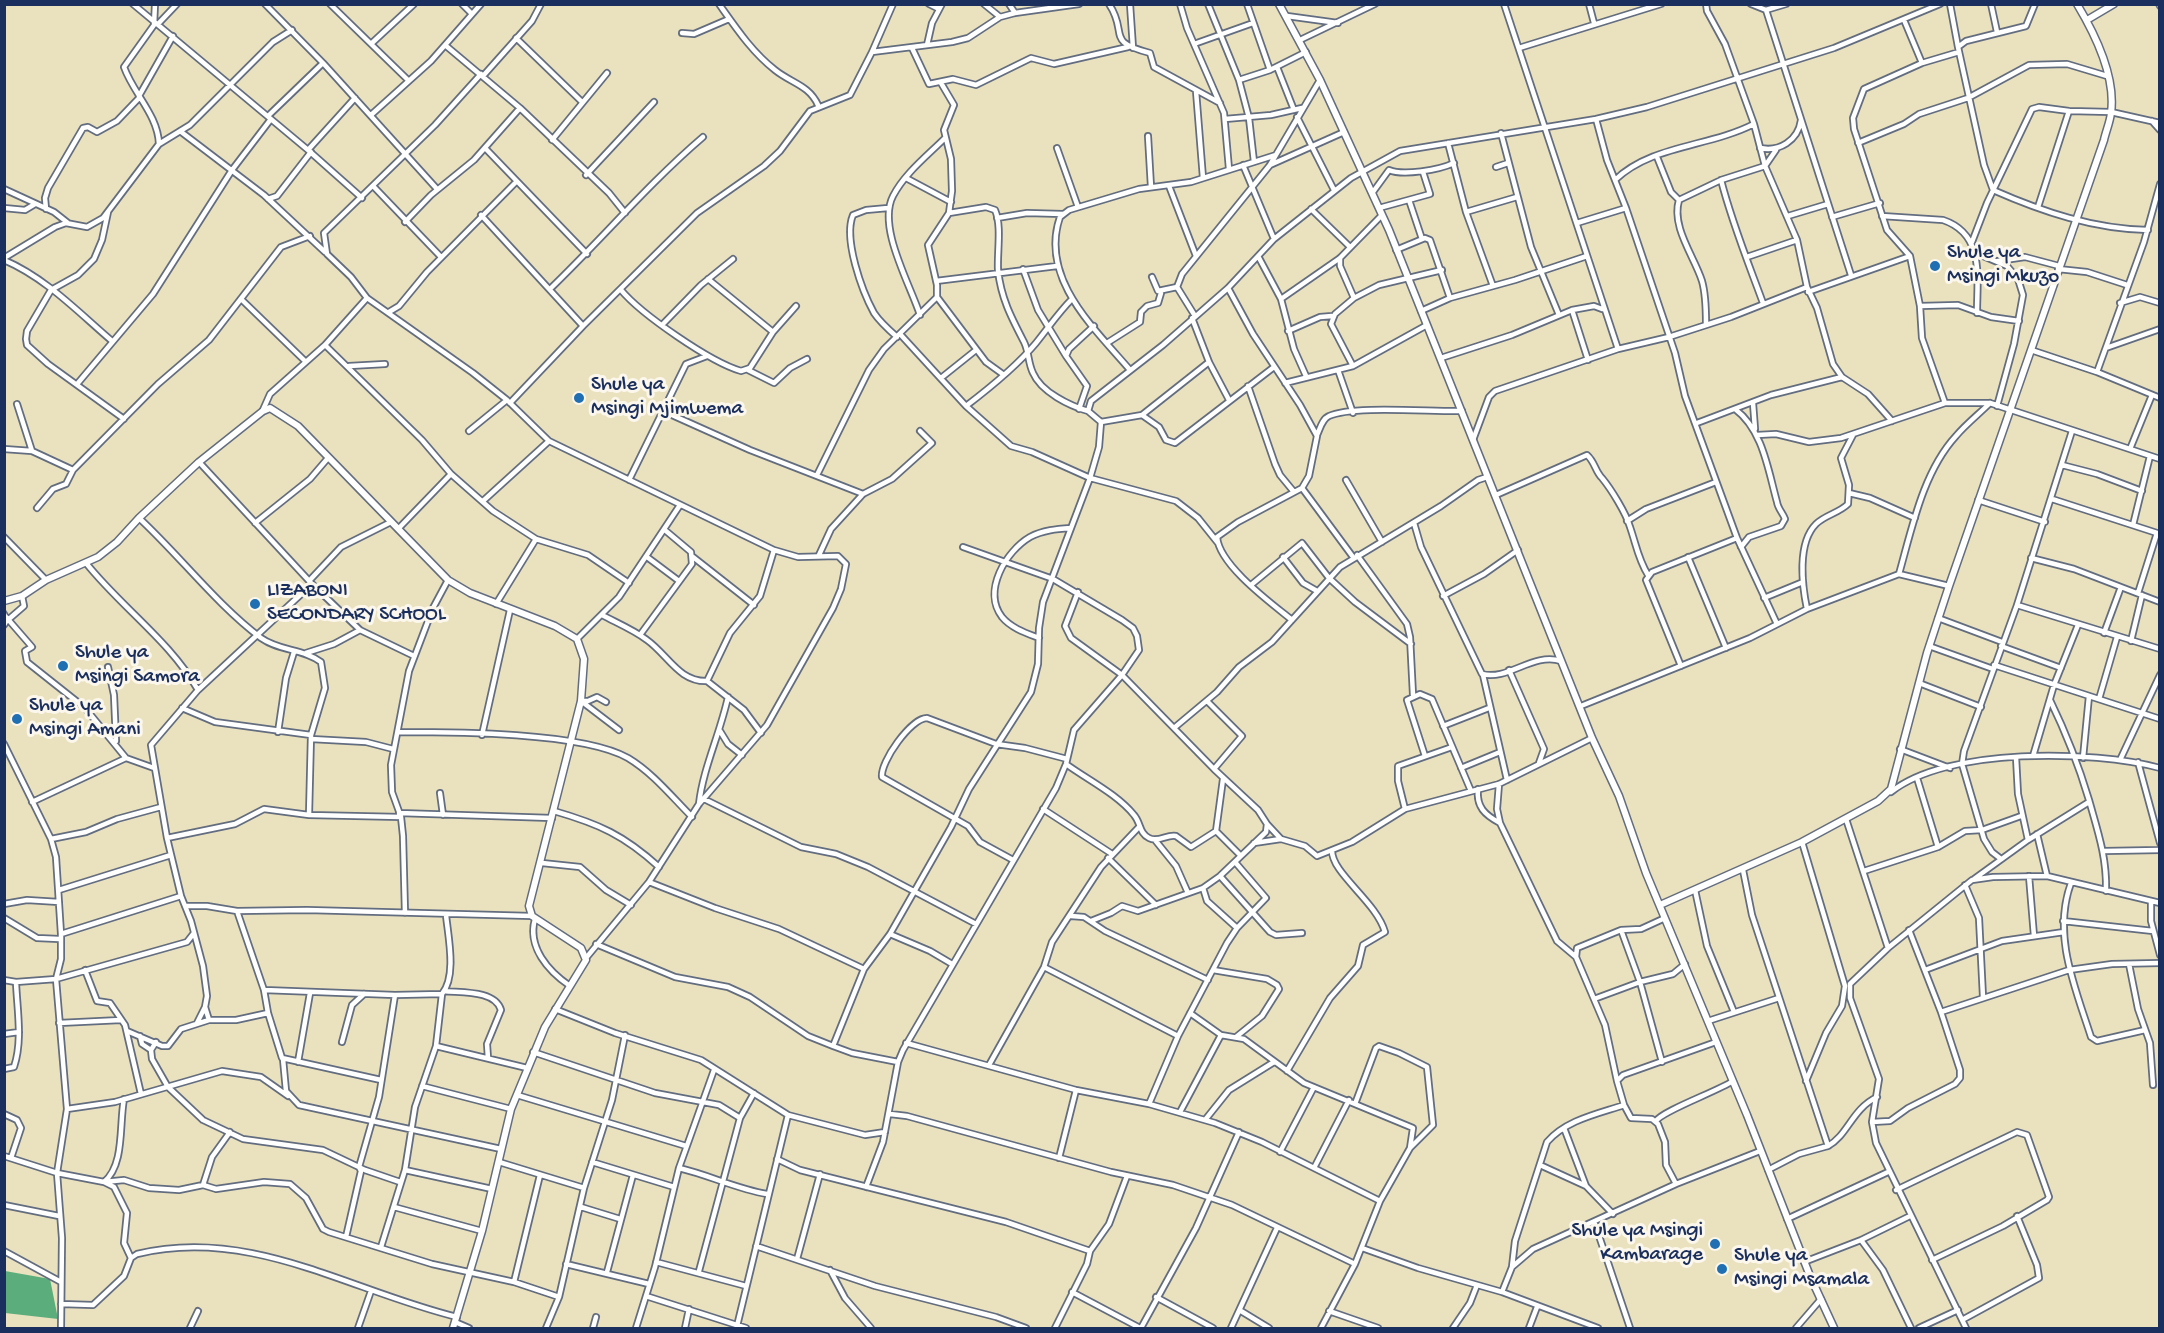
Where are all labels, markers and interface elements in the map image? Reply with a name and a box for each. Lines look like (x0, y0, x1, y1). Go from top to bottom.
place label: Shule ya Msingi Mkuzo (1947, 241, 2059, 291)
marker: Shule ya Msingi Mkuzo (1928, 259, 1942, 273)
place label: Shule ya Msingi Mjimwema (591, 373, 743, 423)
marker: Shule ya Msingi Mjimwema (572, 391, 586, 405)
place label: LIZABONI SECONDARY SCHOOL (267, 579, 445, 629)
marker: LIZABONI SECONDARY SCHOOL (248, 597, 262, 611)
place label: Shule ya Msingi Samora (75, 641, 200, 691)
marker: Shule ya Msingi Samora (56, 659, 70, 673)
place label: Shule ya Msingi Amani (29, 694, 141, 744)
marker: Shule ya Msingi Amani (10, 712, 24, 726)
place label: Shule ya Msingi Kambarage (1571, 1219, 1703, 1269)
marker: Shule ya Msingi Kambarage (1708, 1237, 1722, 1251)
place label: Shule ya Msingi Msamala (1734, 1244, 1869, 1294)
marker: Shule ya Msingi Msamala (1715, 1262, 1729, 1276)

